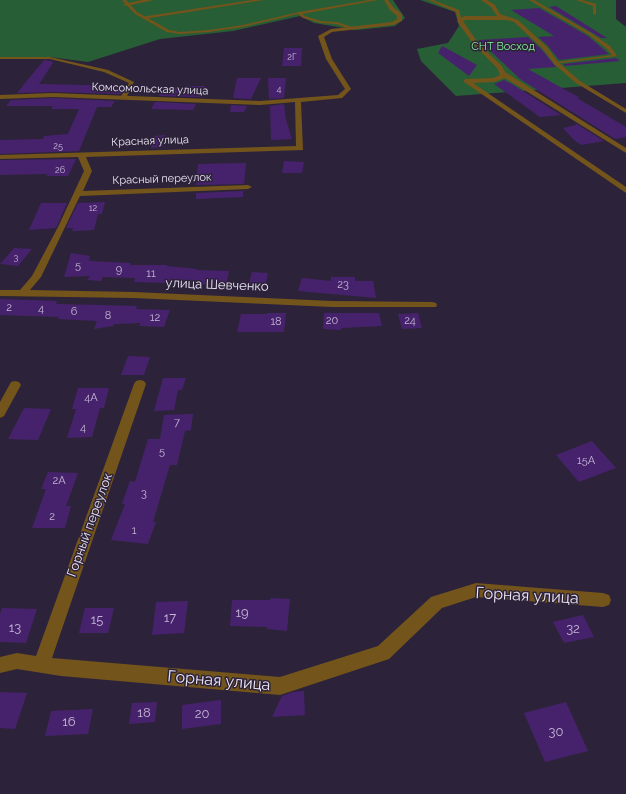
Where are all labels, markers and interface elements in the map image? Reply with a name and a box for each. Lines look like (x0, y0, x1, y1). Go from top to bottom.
park label: СНТ Восход (471, 40, 535, 54)
house number: 2Г (287, 52, 297, 62)
street label: Комсомольская улица (91, 80, 209, 98)
house number: 4 (277, 84, 281, 94)
street label: Красная улица (111, 133, 189, 149)
house number: 25 (53, 141, 63, 151)
house number: 26 (55, 165, 65, 175)
street label: Красный переулок (112, 171, 212, 187)
house number: 12 (89, 203, 97, 213)
house number: 3 (14, 252, 18, 262)
house number: 5 (75, 259, 81, 273)
house number: 9 (116, 263, 122, 277)
house number: 11 (146, 267, 156, 281)
street label: улица Шевченко (165, 275, 269, 295)
house number: 23 (337, 278, 349, 292)
house number: 2 (6, 301, 12, 315)
house number: 4 (38, 302, 44, 316)
house number: 6 (71, 305, 77, 319)
house number: 8 (105, 309, 111, 323)
house number: 12 (150, 311, 160, 325)
house number: 20 (326, 314, 338, 328)
house number: 24 (404, 314, 416, 328)
house number: 18 (270, 315, 282, 329)
house number: 4А (84, 391, 98, 405)
house number: 7 (174, 416, 180, 430)
house number: 4 (80, 421, 86, 435)
house number: 5 (159, 445, 165, 459)
house number: 15А (577, 454, 595, 468)
street label: Горный переулок (64, 471, 116, 579)
house number: 2А (52, 474, 66, 488)
house number: 3 (141, 487, 147, 501)
house number: 2 (49, 510, 55, 524)
house number: 1 (132, 524, 136, 538)
street label: Горная улица (475, 584, 579, 608)
house number: 19 (235, 605, 249, 621)
house number: 17 (164, 610, 176, 626)
house number: 15 (91, 612, 103, 628)
house number: 13 (9, 620, 21, 636)
house number: 32 (566, 621, 580, 637)
street label: Горная улица (167, 667, 271, 695)
house number: 18 (137, 705, 151, 721)
house number: 20 (195, 706, 209, 722)
house number: 16 (62, 714, 76, 730)
house number: 30 (549, 724, 563, 740)

